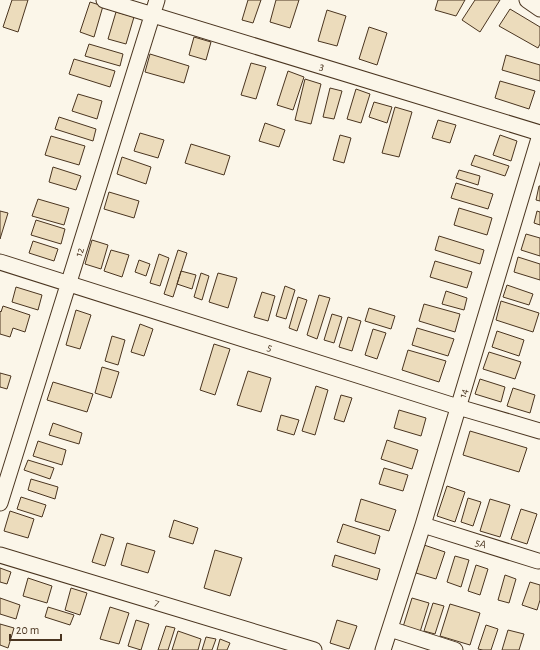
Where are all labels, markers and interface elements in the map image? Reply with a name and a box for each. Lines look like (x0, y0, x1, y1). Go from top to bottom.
street label: 3 (318, 61, 326, 73)
street label: 12 (73, 246, 86, 258)
street label: 5 (266, 342, 274, 354)
street label: 14 (457, 387, 470, 399)
street label: 5A (474, 537, 488, 551)
street label: 7 (153, 597, 161, 609)
scale bar (10, 616, 61, 642)
text: 20 m (16, 624, 39, 636)

